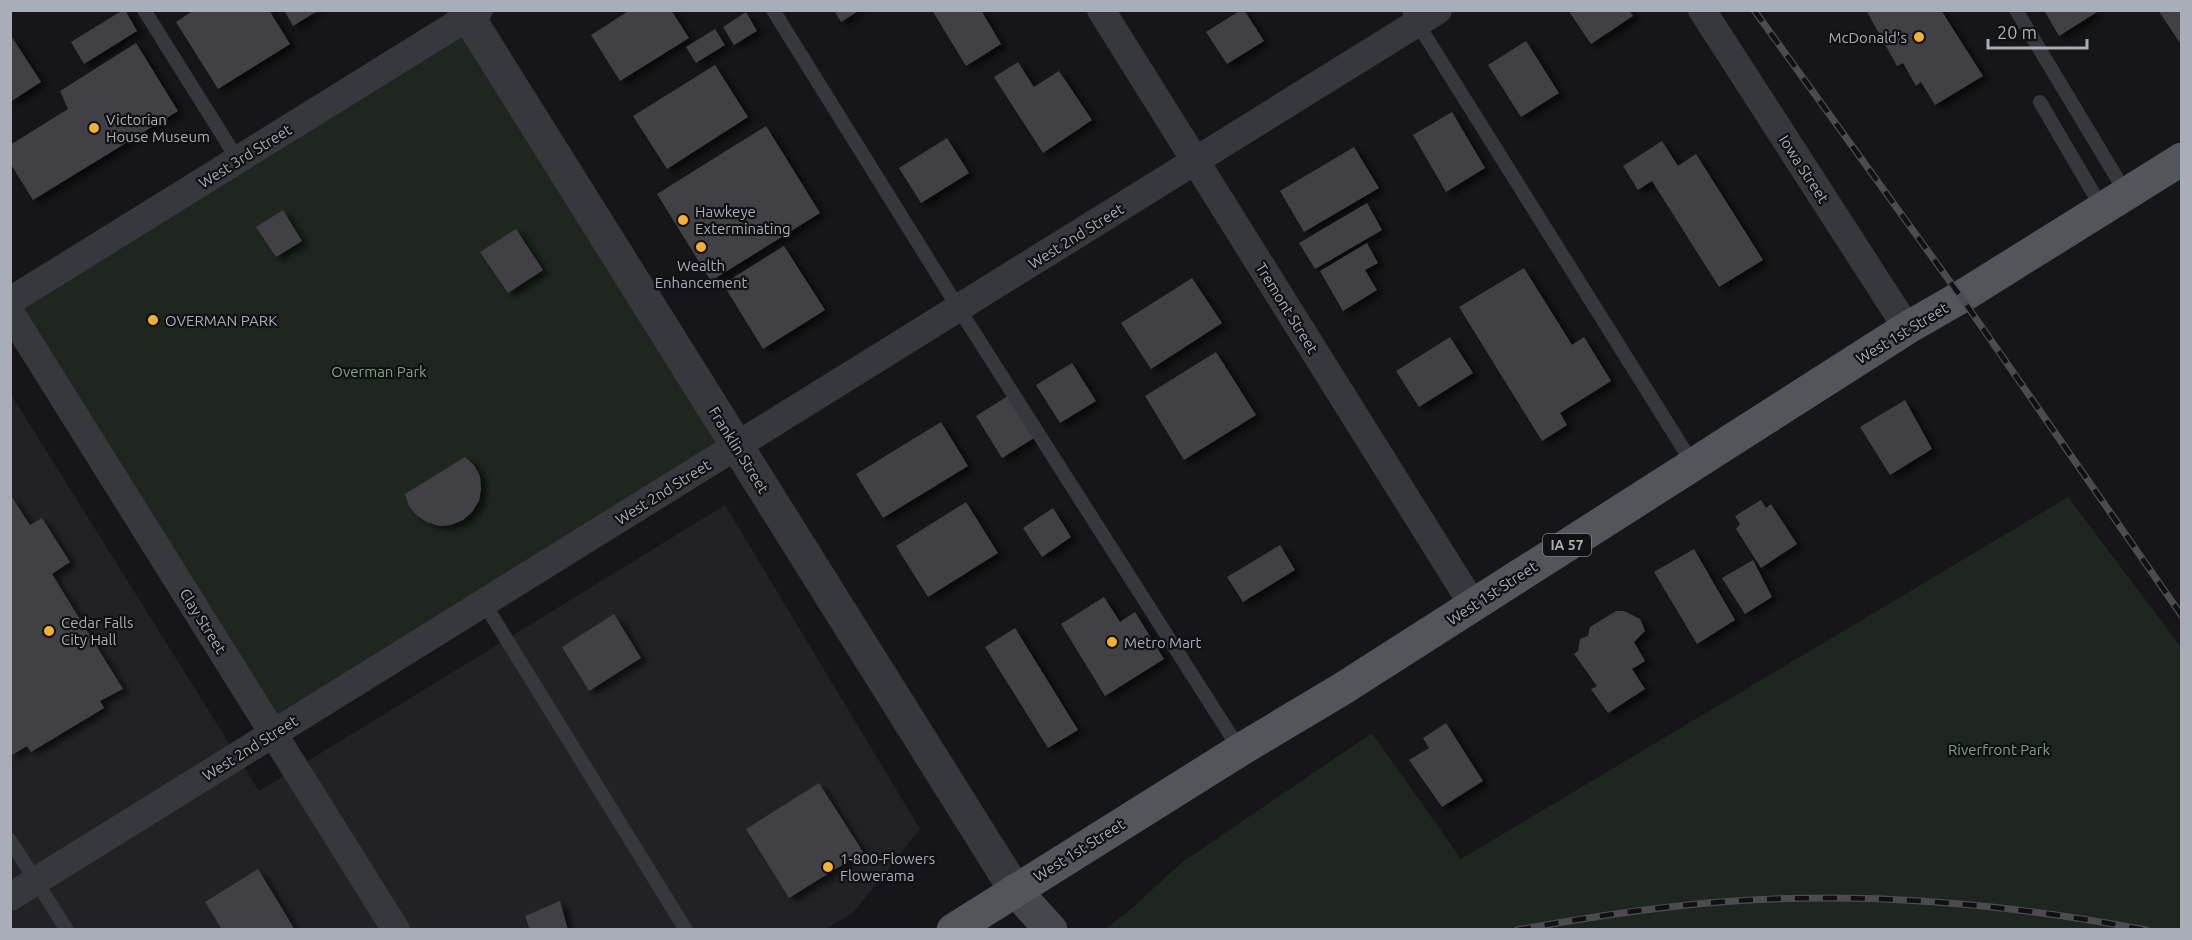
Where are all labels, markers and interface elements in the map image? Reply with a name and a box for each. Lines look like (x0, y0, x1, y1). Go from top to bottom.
scale bar (1988, 12, 2087, 50)
text: 20 m (1997, 22, 2037, 42)
place label: McDonald's (1829, 29, 1907, 46)
marker: McDonald's (1912, 30, 1926, 44)
place label: Victorian House Museum (106, 111, 210, 145)
marker: Victorian House Museum (87, 121, 101, 135)
street label: West 3rd Street (196, 121, 295, 191)
street label: Iowa Street (1776, 132, 1832, 206)
street label: West 2nd Street (1025, 200, 1127, 272)
place label: Hawkeye Exterminating (695, 203, 791, 237)
marker: Hawkeye Exterminating (676, 213, 690, 227)
marker: Wealth Enhancement (694, 240, 708, 254)
place label: Wealth Enhancement (655, 257, 747, 291)
street label: Tremont Street (1252, 260, 1322, 356)
street label: West 1st Street (1853, 299, 1951, 367)
place label: OVERMAN PARK (165, 312, 277, 329)
marker: OVERMAN PARK (146, 313, 160, 327)
park label: Overman Park (331, 363, 427, 380)
street label: Franklin Street (706, 404, 772, 496)
street label: West 2nd Street (612, 456, 714, 528)
road number: IA 57 (1543, 534, 1591, 556)
street label: West 1st Street (1444, 558, 1540, 628)
street label: Clay Street (176, 585, 230, 657)
place label: Cedar Falls City Hall (61, 614, 133, 648)
marker: Cedar Falls City Hall (42, 624, 56, 638)
place label: Metro Mart (1124, 634, 1202, 651)
marker: Metro Mart (1105, 635, 1119, 649)
street label: West 2nd Street (199, 712, 301, 784)
park label: Riverfront Park (1948, 741, 2050, 758)
street label: West 1st Street (1030, 815, 1128, 885)
place label: 1-800-Flowers Flowerama (840, 850, 935, 884)
marker: 1-800-Flowers Flowerama (821, 860, 835, 874)

